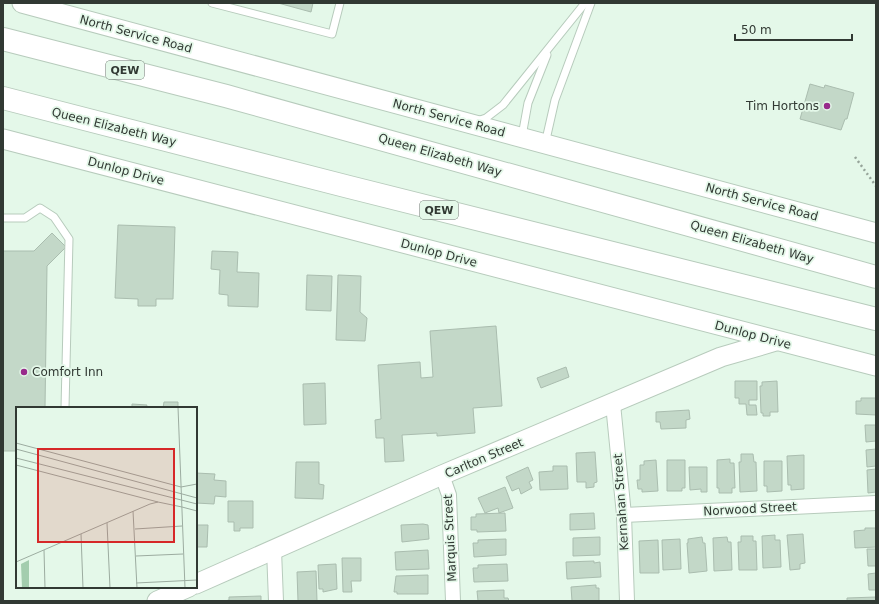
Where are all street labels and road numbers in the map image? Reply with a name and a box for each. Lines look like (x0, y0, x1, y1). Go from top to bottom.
street label: North Service Road (78, 12, 194, 56)
road number: QEW (106, 61, 144, 79)
street label: North Service Road (391, 96, 507, 140)
street label: Queen Elizabeth Way (50, 105, 178, 149)
street label: Queen Elizabeth Way (377, 131, 503, 179)
street label: Dunlop Drive (86, 154, 166, 188)
street label: North Service Road (704, 180, 820, 224)
road number: QEW (420, 201, 458, 219)
street label: Queen Elizabeth Way (689, 218, 815, 266)
street label: Dunlop Drive (399, 236, 479, 270)
street label: Dunlop Drive (713, 318, 793, 352)
street label: Carlton Street (443, 435, 526, 481)
street label: Kernahan Street (611, 453, 631, 551)
street label: Marquis Street (441, 494, 459, 582)
street label: Norwood Street (703, 500, 797, 518)

